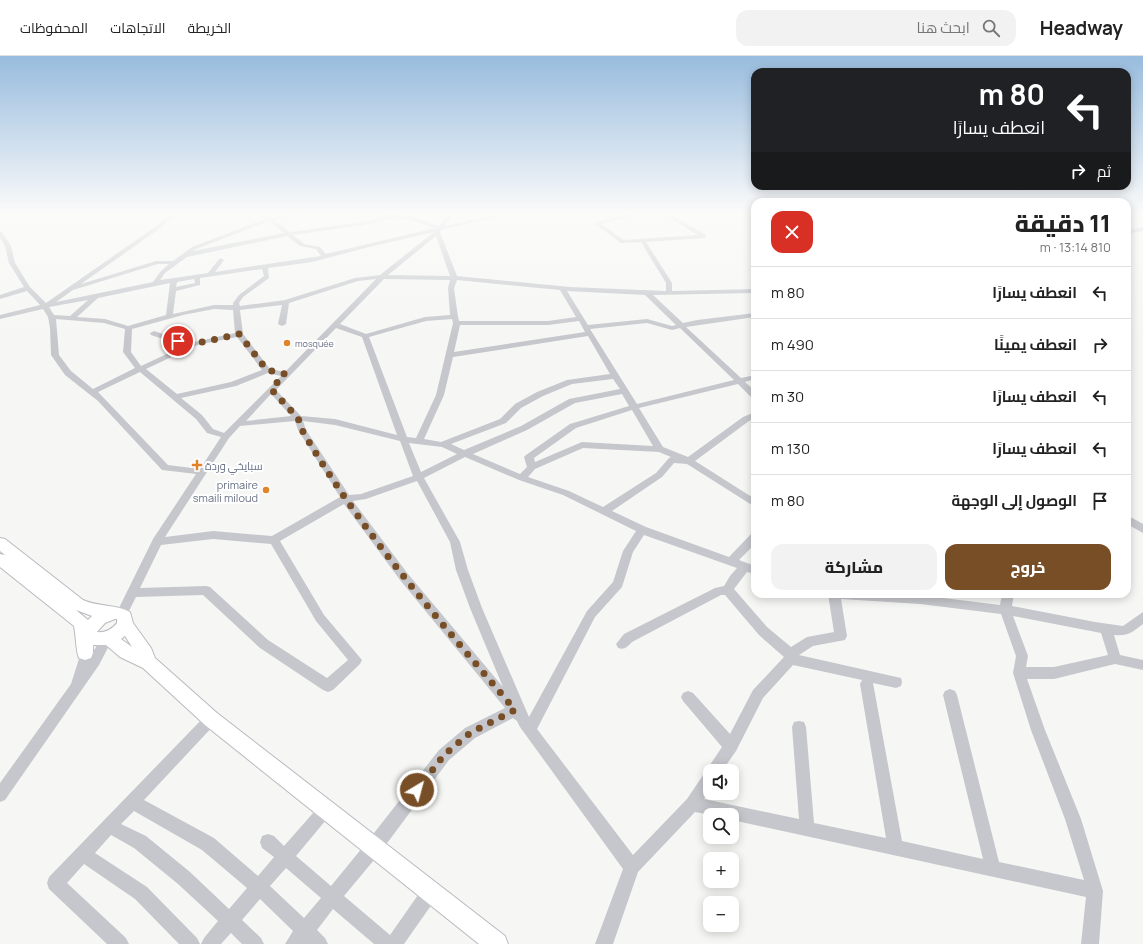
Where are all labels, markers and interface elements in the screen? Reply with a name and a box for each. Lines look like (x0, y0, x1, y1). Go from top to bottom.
search box (736, 10, 1016, 46)
text: Headway (1040, 15, 1123, 41)
text: ابحث هنا (917, 17, 970, 38)
icon: search (980, 17, 1002, 39)
text: المحفوظات (20, 18, 88, 37)
text: الاتجاهات (110, 18, 166, 37)
text: الخريطة (188, 18, 231, 37)
text: 80 m (979, 75, 1045, 113)
icon: left (1059, 84, 1111, 136)
text: انعطف يسارًا (953, 115, 1045, 139)
icon: right (1067, 160, 1089, 182)
text: ثم (1097, 161, 1111, 182)
text: 11 دقيقة (1015, 206, 1111, 239)
button: close (771, 211, 813, 253)
text: 810 m · 13:14 (1040, 238, 1111, 256)
text: 80 m (771, 282, 805, 303)
text: انعطف يسارًا (992, 282, 1077, 303)
icon: left (1089, 282, 1111, 304)
pin (161, 324, 195, 358)
icon: arrive (167, 330, 189, 352)
text: 490 m (771, 334, 814, 355)
text: انعطف يمينًا (994, 334, 1077, 355)
icon: right (1089, 334, 1111, 356)
place label: mosquée (295, 337, 334, 350)
marker: mosquée (282, 338, 292, 348)
text: 30 m (771, 386, 804, 407)
text: انعطف يسارًا (992, 386, 1077, 407)
icon: left (1089, 386, 1111, 408)
text: 130 m (771, 438, 810, 459)
text: انعطف يسارًا (992, 438, 1077, 459)
icon: left (1089, 438, 1111, 460)
place label: سبايخي وردة (205, 458, 263, 475)
marker: سبايخي وردة (192, 460, 202, 470)
place label: primaire smaili miloud (193, 477, 259, 505)
marker: primaire smaili miloud (261, 485, 271, 495)
text: 80 m (771, 490, 805, 511)
text: الوصول إلى الوجهة (951, 490, 1077, 511)
icon: arrive (1089, 490, 1111, 512)
button: مشاركة (771, 544, 937, 590)
button: خروج (945, 544, 1111, 590)
map controls (703, 764, 739, 932)
button: sound (703, 764, 739, 800)
position arrow (396, 769, 438, 811)
button: search (703, 808, 739, 844)
button: + (703, 852, 739, 888)
button: − (703, 896, 739, 932)

